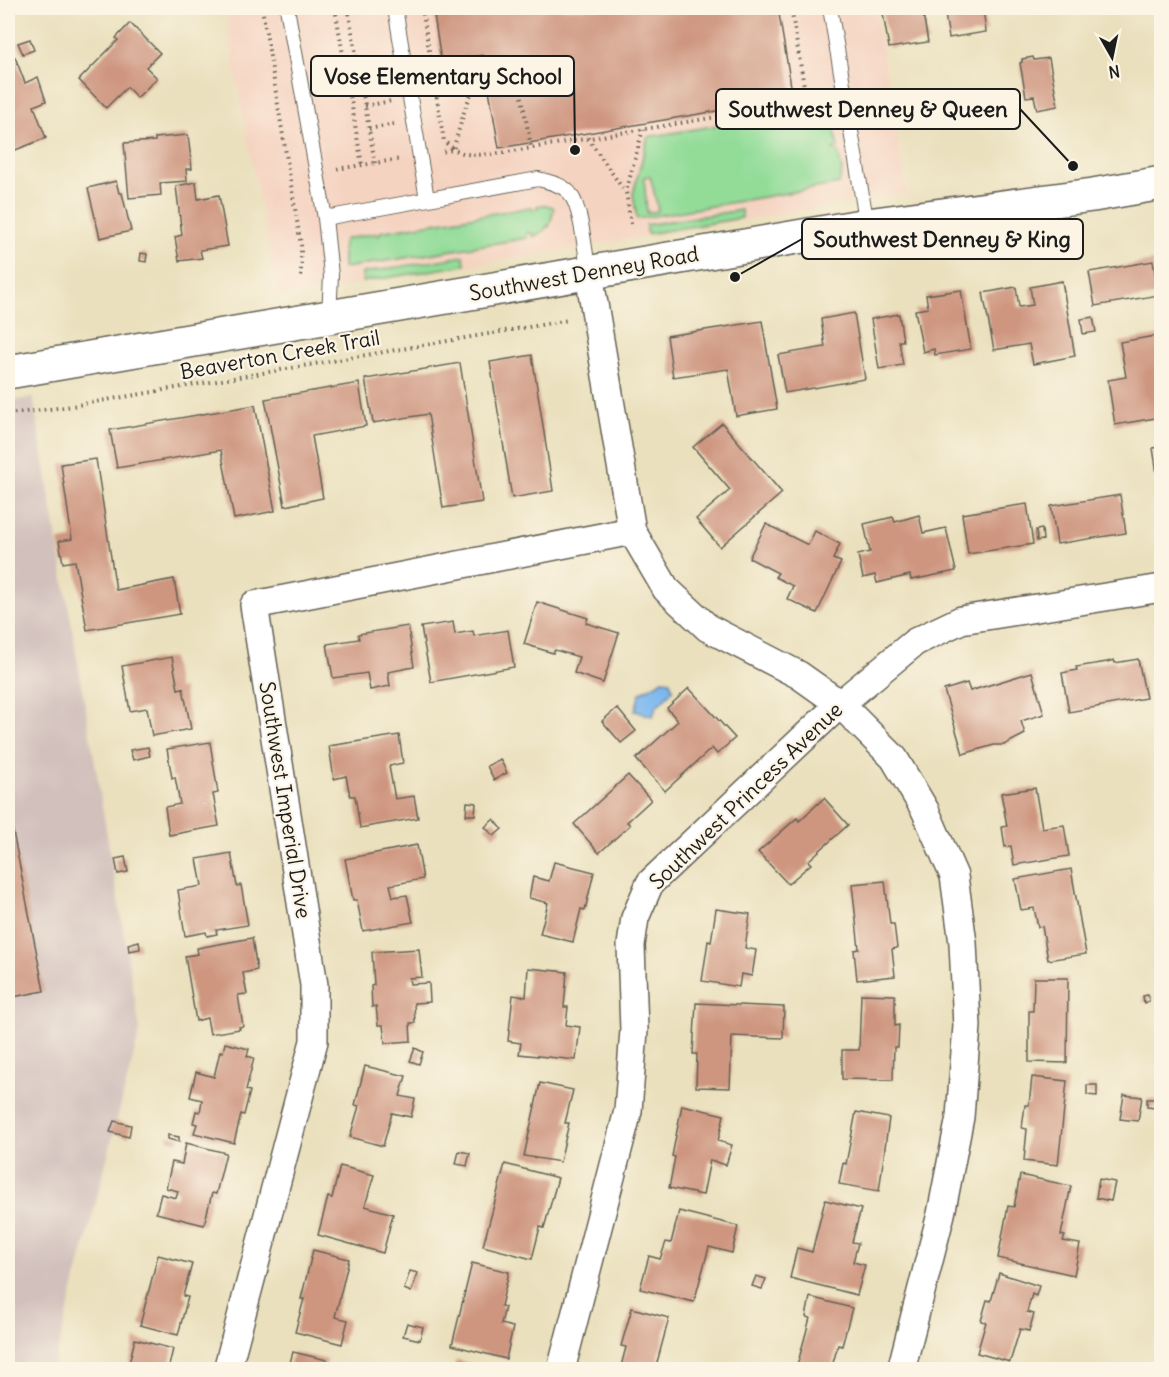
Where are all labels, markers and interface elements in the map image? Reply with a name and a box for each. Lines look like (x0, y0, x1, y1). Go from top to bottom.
north arrow (1082, 27, 1142, 87)
callout: Vose Elementary School (311, 56, 574, 96)
text: N (1107, 61, 1121, 83)
text: Vose Elementary School (324, 62, 562, 90)
callout: Southwest Denney & Queen (716, 89, 1020, 129)
text: Southwest Denney & Queen (728, 95, 1008, 123)
callout: Southwest Denney & King (802, 219, 1083, 259)
text: Southwest Denney & King (813, 225, 1071, 253)
street label: Southwest Denney Road (467, 240, 701, 307)
street label: Beaverton Creek Trail (178, 324, 382, 385)
street label: Southwest Imperial Drive (253, 679, 318, 920)
street label: Southwest Princess Avenue (643, 696, 848, 895)

